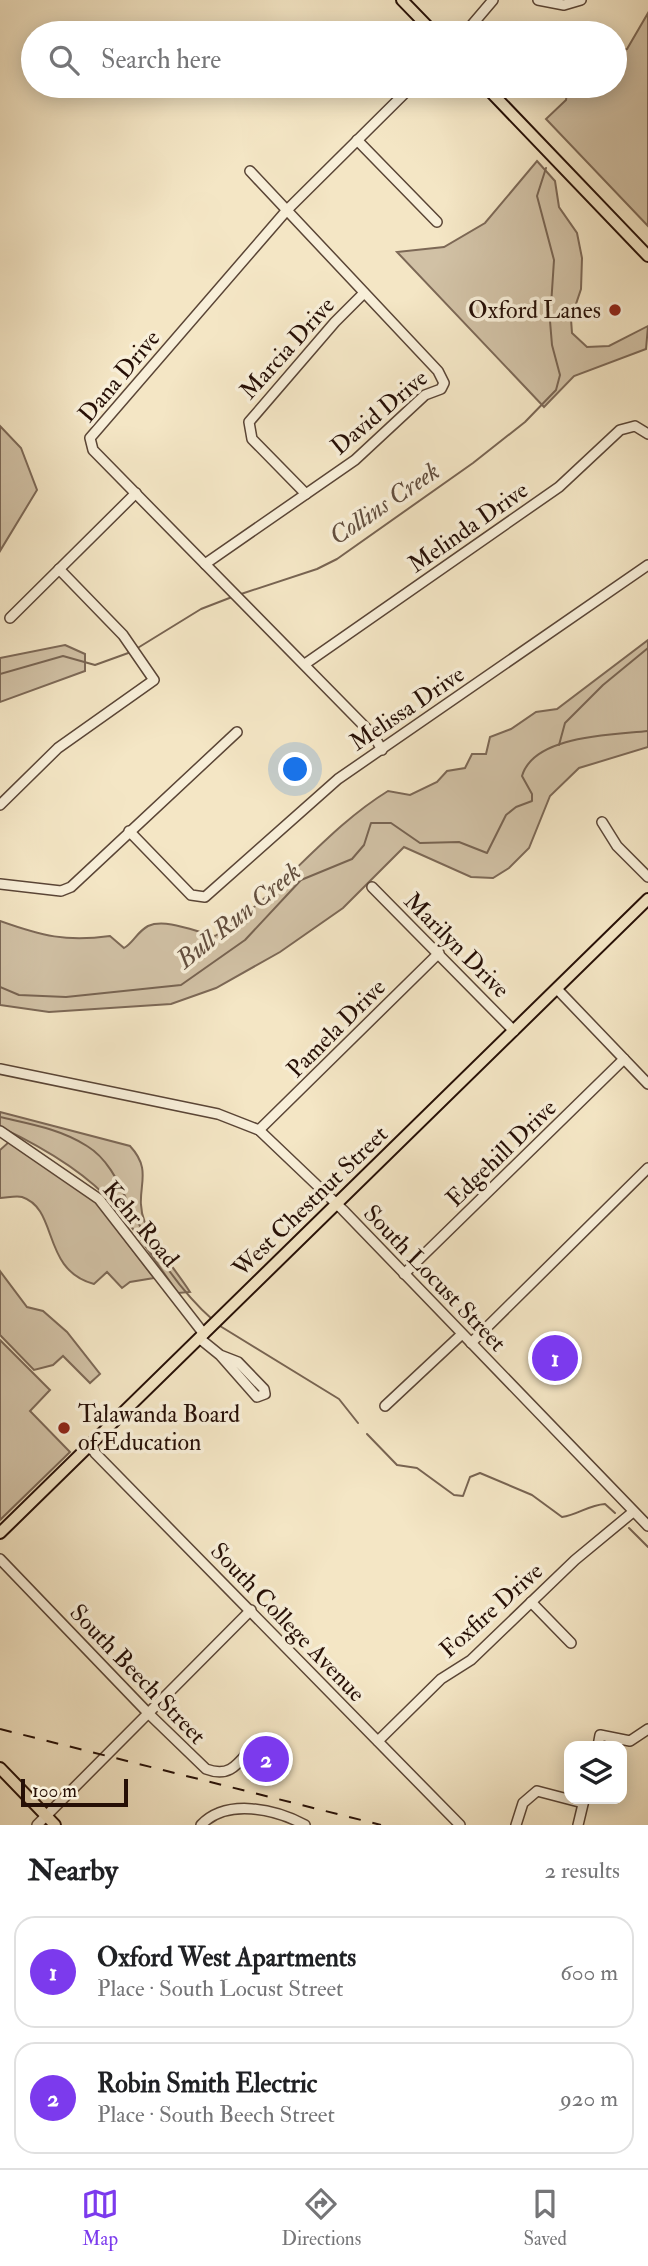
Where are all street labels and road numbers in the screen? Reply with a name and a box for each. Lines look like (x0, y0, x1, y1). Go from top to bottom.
street label: Marcia Drive (233, 291, 342, 406)
street label: Dana Drive (72, 324, 167, 429)
street label: David Drive (324, 363, 434, 462)
street label: Melinda Drive (402, 475, 534, 580)
street label: Melissa Drive (344, 659, 471, 758)
street label: Marilyn Drive (397, 886, 516, 1005)
street label: Pamela Drive (280, 972, 393, 1085)
street label: Edgehill Drive (439, 1093, 563, 1214)
street label: West Chestnut Street (225, 1119, 395, 1284)
street label: Kehr Road (96, 1175, 186, 1274)
street label: South Locust Street (357, 1198, 513, 1359)
street label: South College Avenue (203, 1536, 372, 1709)
street label: Foxfire Drive (433, 1556, 549, 1665)
street label: South Beech Street (63, 1598, 213, 1751)

